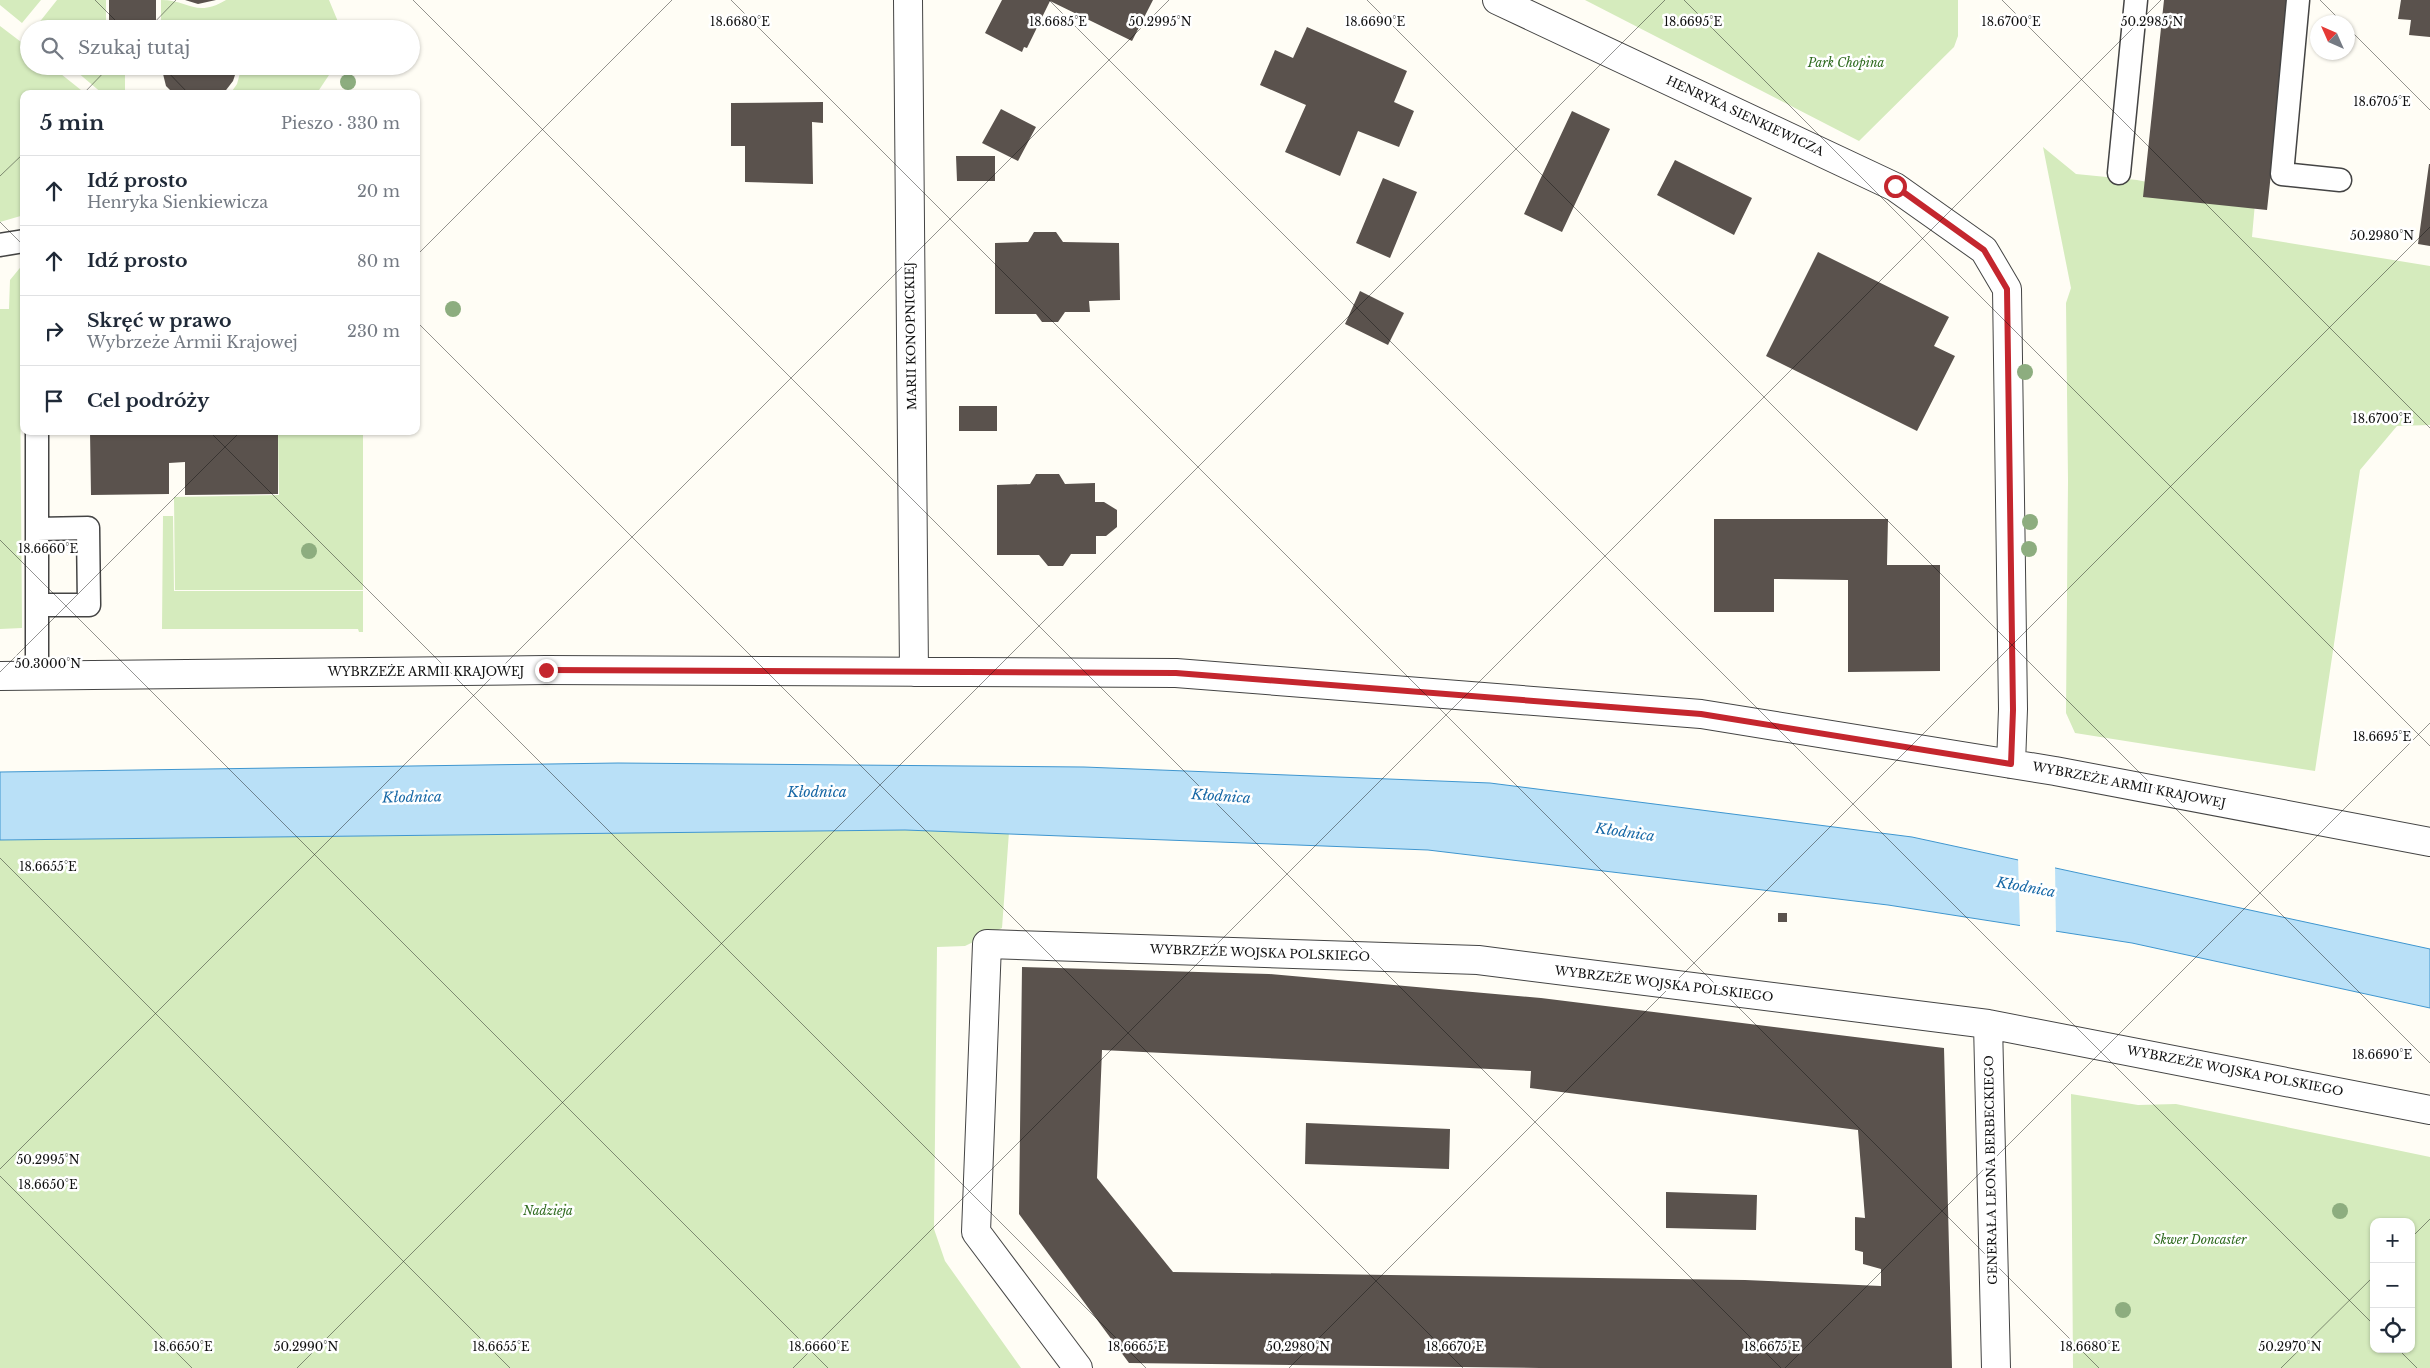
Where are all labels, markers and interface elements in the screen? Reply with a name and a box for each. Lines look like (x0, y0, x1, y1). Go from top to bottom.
text: 18.6680°E (710, 14, 770, 29)
text: 18.6685°E (1029, 14, 1087, 29)
text: 50.2995°N (1129, 14, 1192, 29)
text: 18.6690°E (1345, 14, 1405, 29)
text: 18.6695°E (1664, 14, 1723, 29)
text: 18.6700°E (1981, 14, 2041, 29)
text: 50.2985°N (2121, 14, 2183, 29)
north arrow (2310, 15, 2355, 60)
search box (20, 20, 420, 75)
icon: search (38, 34, 66, 62)
text: Szukaj tutaj (78, 36, 190, 59)
park label: Park Chopina (1807, 55, 1884, 70)
street label: HENRYKA SIENKIEWICZA (1664, 72, 1827, 159)
text: 18.6705°E (2353, 94, 2411, 109)
text: 5 min (40, 110, 104, 136)
text: Pieszo · 330 m (281, 113, 400, 133)
text: Idź prosto (87, 169, 188, 192)
route start (1884, 175, 1907, 198)
icon: ahead (40, 177, 68, 205)
text: 20 m (357, 181, 400, 201)
text: Henryka Sienkiewicza (87, 192, 268, 212)
text: 50.2980°N (2350, 228, 2414, 243)
icon: ahead (40, 247, 68, 275)
text: Idź prosto (87, 249, 188, 272)
text: 80 m (357, 251, 400, 271)
street label: MARII KONOPNICKIEJ (902, 261, 919, 410)
text: Skręć w prawo (87, 309, 232, 332)
icon: right (40, 317, 68, 345)
text: 230 m (347, 321, 400, 341)
text: Wybrzeże Armii Krajowej (87, 332, 298, 352)
icon: arrive (40, 387, 68, 415)
text: Cel podróży (87, 389, 209, 412)
text: 18.6700°E (2352, 411, 2412, 426)
text: 18.6660°E (18, 541, 78, 556)
text: 50.3000°N (15, 656, 81, 671)
route end (535, 659, 558, 682)
street label: WYBRZEŻE ARMII KRAJOWEJ (327, 663, 525, 679)
text: 18.6695°E (2353, 729, 2412, 744)
street label: WYBRZEŻE ARMII KRAJOWEJ (2030, 757, 2228, 811)
water label: Kłodnica (786, 783, 847, 801)
water label: Kłodnica (1190, 785, 1251, 807)
water label: Kłodnica (381, 787, 442, 807)
water label: Kłodnica (1593, 819, 1656, 845)
text: 18.6655°E (19, 859, 77, 874)
water label: Kłodnica (1994, 873, 2057, 901)
street label: WYBRZEŻE WOJSKA POLSKIEGO (1149, 940, 1370, 964)
street label: WYBRZEŻE WOJSKA POLSKIEGO (1553, 962, 1774, 1004)
street label: WYBRZEŻE WOJSKA POLSKIEGO (2125, 1041, 2345, 1099)
text: 18.6690°E (2352, 1047, 2412, 1062)
street label: GENERAŁA LEONA BERBECKIEGO (1981, 1055, 2000, 1285)
text: 50.2995°N (17, 1152, 80, 1167)
text: 18.6650°E (18, 1177, 78, 1192)
park label: Nadzieja (522, 1203, 573, 1218)
map controls (2370, 1218, 2415, 1353)
button: + (2370, 1218, 2415, 1263)
park label: Skwer Doncaster (2153, 1232, 2247, 1247)
button: − (2370, 1263, 2415, 1308)
button: locate (2370, 1308, 2415, 1353)
text: 18.6650°E (153, 1339, 213, 1354)
text: 50.2990°N (274, 1339, 339, 1354)
text: 18.6655°E (472, 1339, 530, 1354)
text: 18.6660°E (789, 1339, 849, 1354)
text: 18.6665°E (1108, 1339, 1167, 1354)
text: 50.2980°N (1266, 1339, 1330, 1354)
text: 18.6670°E (1426, 1339, 1485, 1354)
text: 18.6675°E (1744, 1339, 1801, 1354)
text: 18.6680°E (2060, 1339, 2120, 1354)
text: 50.2970°N (2259, 1339, 2322, 1354)

